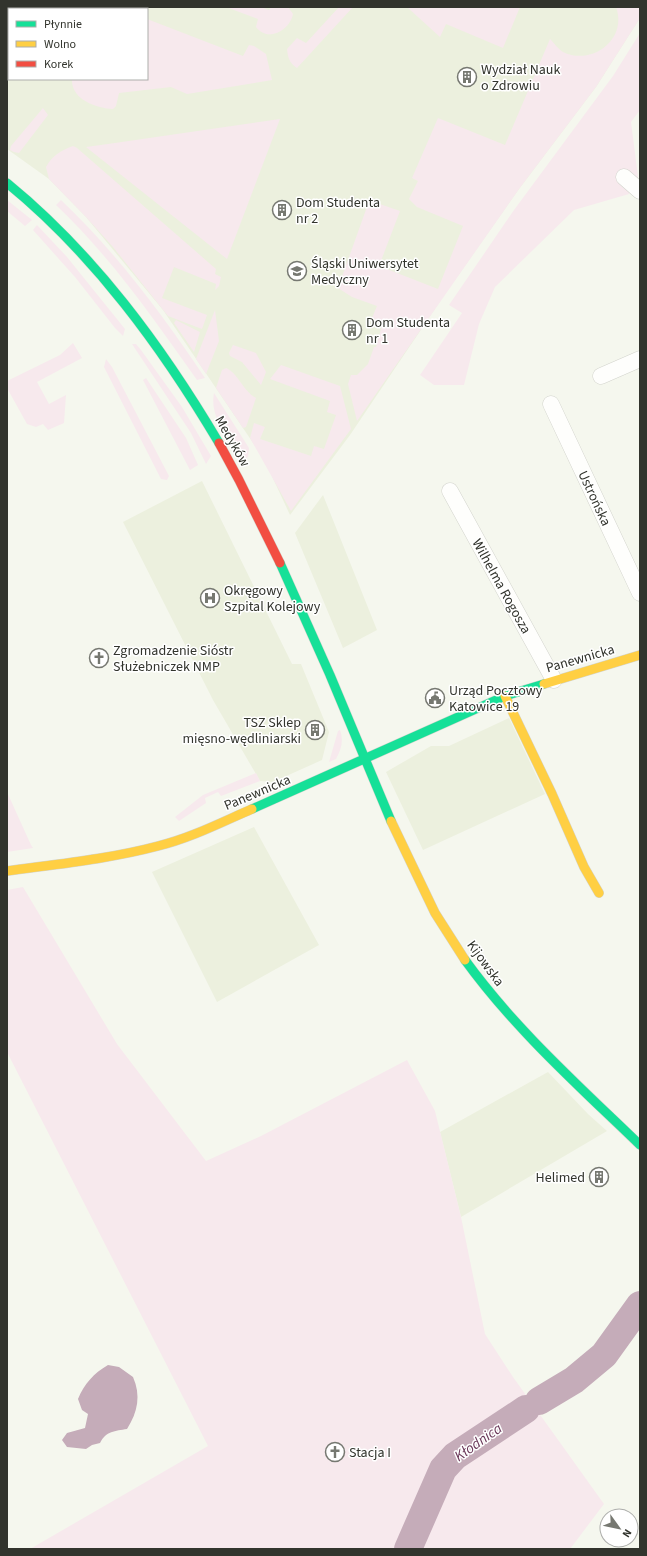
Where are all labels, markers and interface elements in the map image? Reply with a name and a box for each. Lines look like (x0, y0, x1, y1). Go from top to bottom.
legend (8, 8, 148, 80)
text: Płynnie (44, 16, 82, 33)
text: Wolno (44, 36, 76, 53)
text: Korek (44, 56, 73, 73)
place label: Wydział Nauk o Zdrowiu (481, 60, 560, 96)
building icon: Wydział Nauk o Zdrowiu (456, 66, 478, 88)
place label: Dom Studenta nr 2 (296, 193, 380, 229)
building icon: Dom Studenta nr 2 (271, 199, 293, 221)
place label: Śląski Uniwersytet Medyczny (311, 254, 419, 290)
school or university icon: Śląski Uniwersytet Medyczny (286, 260, 308, 282)
place label: Dom Studenta nr 1 (366, 313, 450, 349)
building icon: Dom Studenta nr 1 (341, 319, 363, 341)
street label: Medyków (210, 412, 255, 471)
street label: Ustrońska (573, 467, 616, 529)
street label: Wilhelma Rogosza (467, 535, 536, 638)
place label: Okręgowy Szpital Kolejowy (224, 581, 321, 617)
hospital icon: Okręgowy Szpital Kolejowy (199, 587, 221, 609)
street label: Panewnicka (544, 640, 617, 678)
place label: Zgromadzenie Sióstr Służebniczek NMP (113, 641, 234, 677)
church icon: Zgromadzenie Sióstr Służebniczek NMP (88, 647, 110, 669)
place label: Urząd Pocztowy Katowice 19 (449, 681, 543, 717)
public building icon: Urząd Pocztowy Katowice 19 (424, 687, 446, 709)
place label: TSZ Sklep mięsno-wędliniarski (183, 713, 301, 749)
building icon: TSZ Sklep mięsno-wędliniarski (304, 719, 326, 741)
street label: Panewnicka (221, 770, 294, 816)
street label: Kijowska (462, 937, 509, 991)
building icon: Helimed (588, 1166, 610, 1188)
place label: Helimed (536, 1168, 585, 1188)
water label: Kłodnica (450, 1418, 507, 1467)
church icon: Stacja I (324, 1441, 346, 1463)
place label: Stacja I (349, 1443, 391, 1463)
north arrow (599, 1508, 639, 1548)
text: N (619, 1526, 635, 1540)

